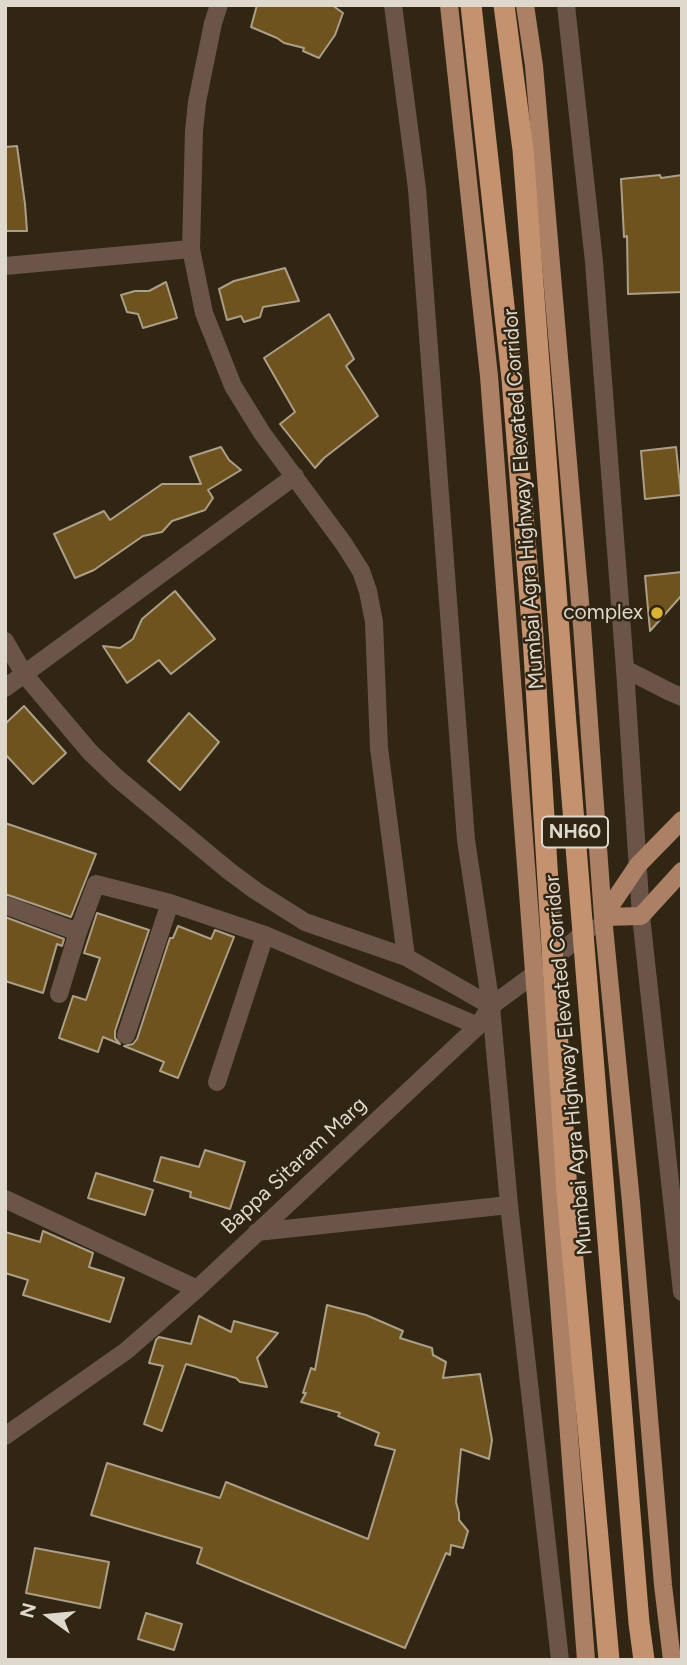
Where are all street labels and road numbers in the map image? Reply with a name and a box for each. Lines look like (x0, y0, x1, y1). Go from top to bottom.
street label: Mumbai Agra Highway Elevated Corridor (498, 308, 550, 690)
road number: NH60 (542, 817, 608, 848)
street label: Mumbai Agra Highway Elevated Corridor (540, 874, 598, 1256)
street label: Bappa Sitaram Marg (216, 1092, 372, 1240)

